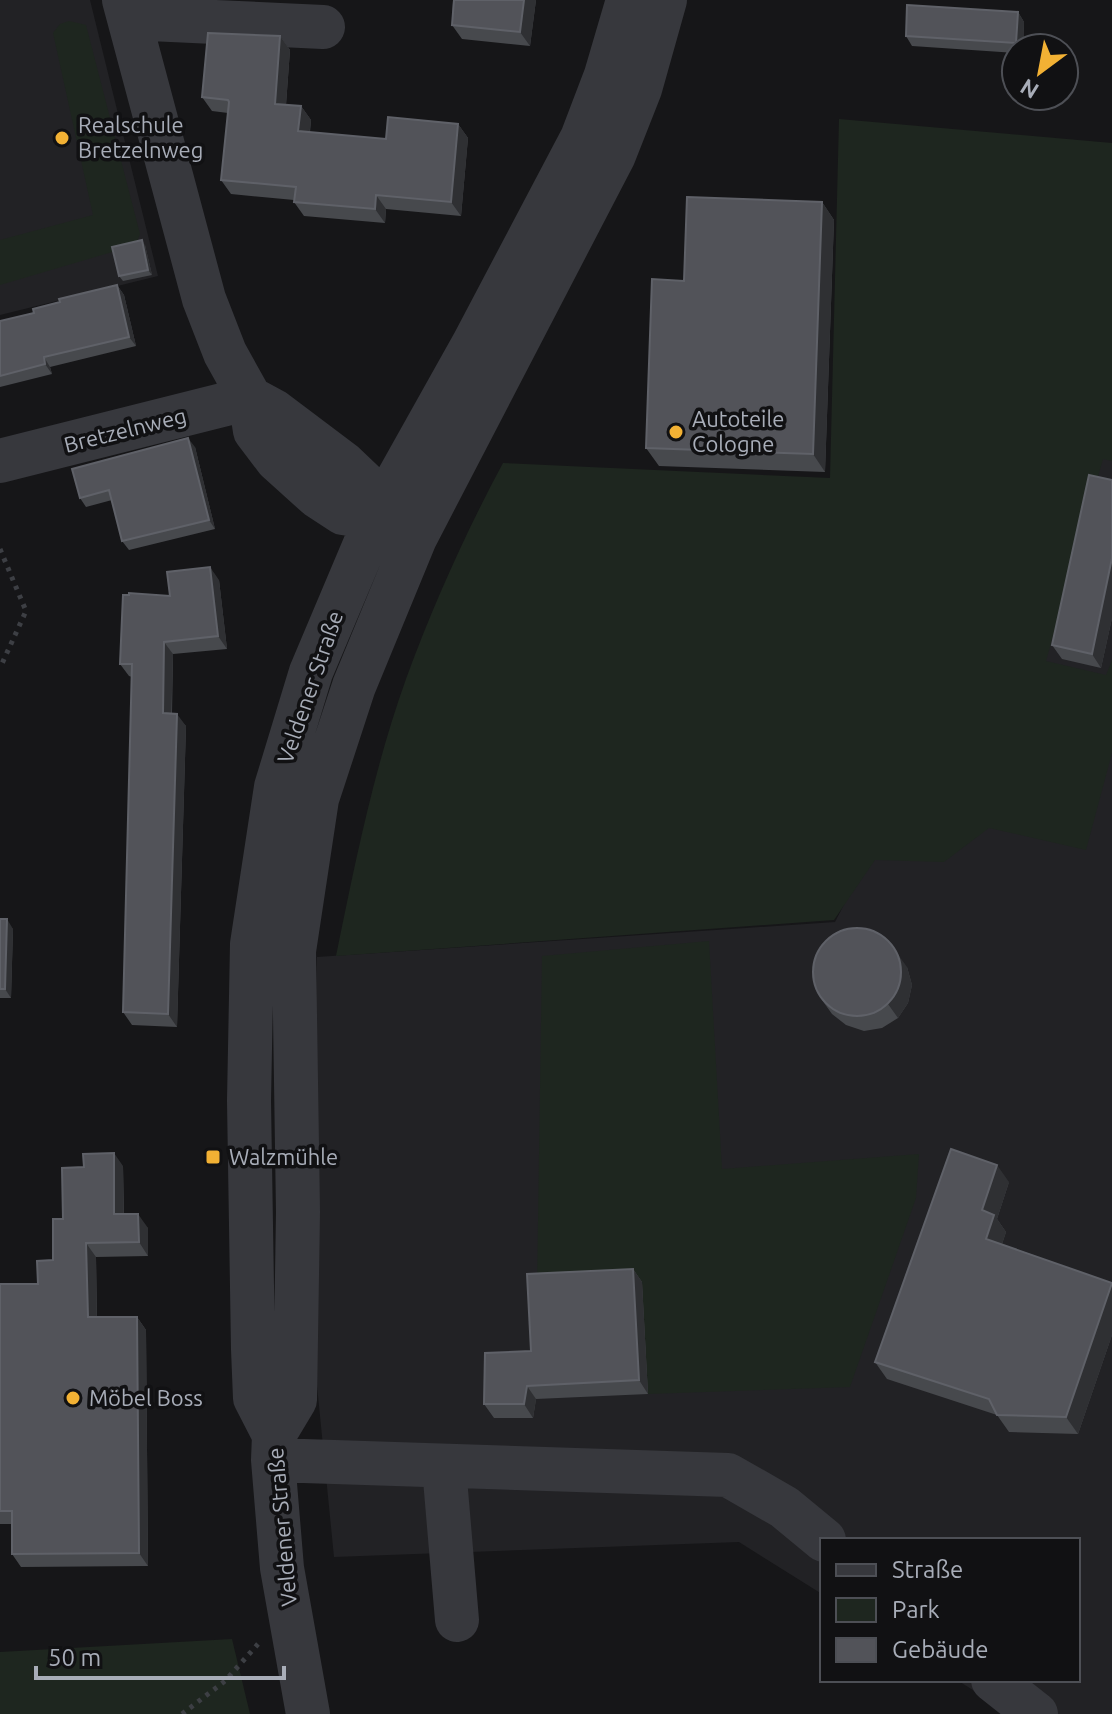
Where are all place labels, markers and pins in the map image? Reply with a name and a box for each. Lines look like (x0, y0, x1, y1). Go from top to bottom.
place label: Realschule Bretzelnweg (78, 112, 203, 162)
marker: Realschule Bretzelnweg (53, 129, 71, 147)
place label: Autoteile Cologne (692, 406, 784, 456)
marker: Autoteile Cologne (667, 423, 685, 441)
place label: Walzmühle (229, 1144, 338, 1169)
marker: Walzmühle (204, 1148, 222, 1166)
place label: Möbel Boss (89, 1385, 203, 1410)
marker: Möbel Boss (64, 1389, 82, 1407)

